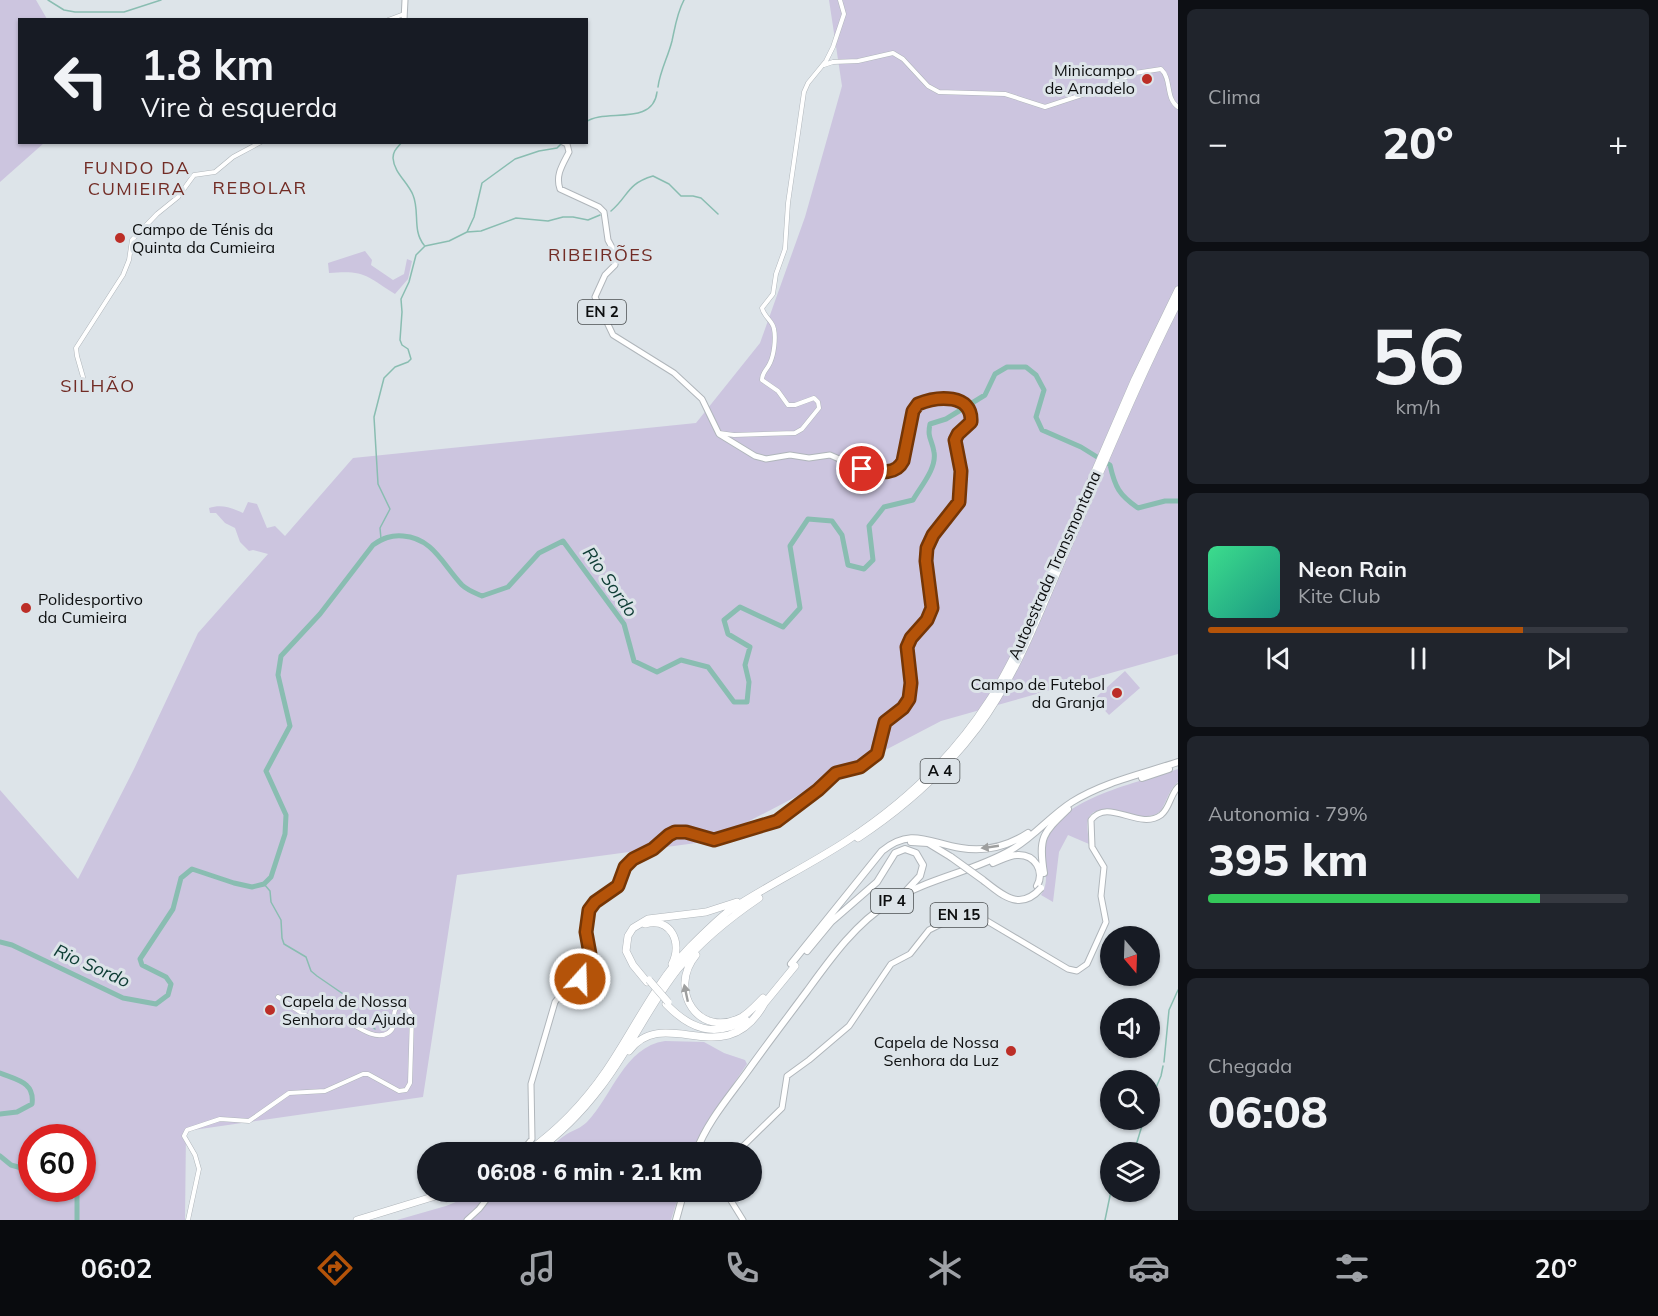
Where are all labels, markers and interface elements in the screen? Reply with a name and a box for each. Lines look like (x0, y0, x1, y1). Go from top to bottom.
text: 1.8 km (141, 38, 274, 91)
icon: left (42, 42, 120, 120)
place label: Minicampo de Arnadelo (1045, 60, 1135, 98)
marker: Minicampo de Arnadelo (1140, 72, 1154, 86)
text: Clima (1208, 84, 1261, 109)
text: Vire à esquerda (141, 90, 337, 124)
text: 20° (1382, 114, 1454, 170)
text: − (1208, 122, 1228, 163)
text: + (1608, 122, 1628, 163)
district label: FUNDO DA CUMIEIRA (83, 156, 191, 200)
district label: REBOLAR (213, 176, 307, 199)
place label: Campo de Ténis da Quinta da Cumieira (132, 219, 275, 257)
marker: Campo de Ténis da Quinta da Cumieira (113, 231, 127, 245)
district label: RIBEIRÕES (548, 243, 654, 266)
road number: EN 2 (578, 300, 626, 324)
text: 56 (1371, 306, 1465, 404)
district label: SILHÃO (60, 374, 136, 397)
text: km/h (1395, 394, 1441, 419)
pin (836, 443, 887, 494)
icon: arrive (845, 452, 878, 485)
street label: Autoestrada Transmontana (1003, 468, 1105, 662)
water label: Rio Sordo (578, 542, 643, 621)
text: Neon Rain (1298, 555, 1407, 583)
text: Kite Club (1298, 583, 1380, 608)
place label: Polidesportivo da Cumieira (38, 589, 143, 627)
marker: Polidesportivo da Cumieira (19, 601, 33, 615)
icon: previous (1262, 642, 1295, 675)
icon: pause (1402, 642, 1435, 675)
icon: next (1542, 642, 1575, 675)
place label: Campo de Futebol da Granja (970, 674, 1105, 712)
marker: Campo de Futebol da Granja (1110, 686, 1124, 700)
road number: A 4 (920, 759, 960, 783)
text: Autonomia · 79% (1208, 801, 1368, 826)
text: 395 km (1208, 831, 1369, 887)
one-way arrow (981, 843, 1000, 852)
road number: IP 4 (871, 889, 913, 913)
road number: EN 15 (930, 903, 988, 927)
north arrow (1100, 926, 1160, 986)
map controls (1100, 926, 1160, 1202)
water label: Rio Sordo (51, 939, 134, 992)
position arrow (548, 947, 612, 1011)
one-way arrow (681, 983, 690, 1002)
place label: Capela de Nossa Senhora da Ajuda (282, 991, 415, 1029)
button: sound (1100, 998, 1160, 1058)
marker: Capela de Nossa Senhora da Ajuda (263, 1003, 277, 1017)
place label: Capela de Nossa Senhora da Luz (874, 1032, 999, 1070)
marker: Capela de Nossa Senhora da Luz (1004, 1044, 1018, 1058)
text: Chegada (1208, 1053, 1292, 1078)
button: search (1100, 1070, 1160, 1130)
text: 06:08 (1208, 1083, 1328, 1139)
speed limit sign: 60 (18, 1124, 96, 1202)
button: layers (1100, 1142, 1160, 1202)
text: 06:08 · 6 min · 2.1 km (477, 1158, 702, 1186)
icon: directions (314, 1247, 356, 1289)
icon: music (517, 1247, 559, 1289)
icon: phone (721, 1247, 763, 1289)
icon: climate (924, 1247, 966, 1289)
icon: car (1128, 1247, 1170, 1289)
icon: filters (1331, 1247, 1373, 1289)
text: 06:02 (81, 1251, 152, 1285)
text: 20° (1535, 1251, 1577, 1285)

